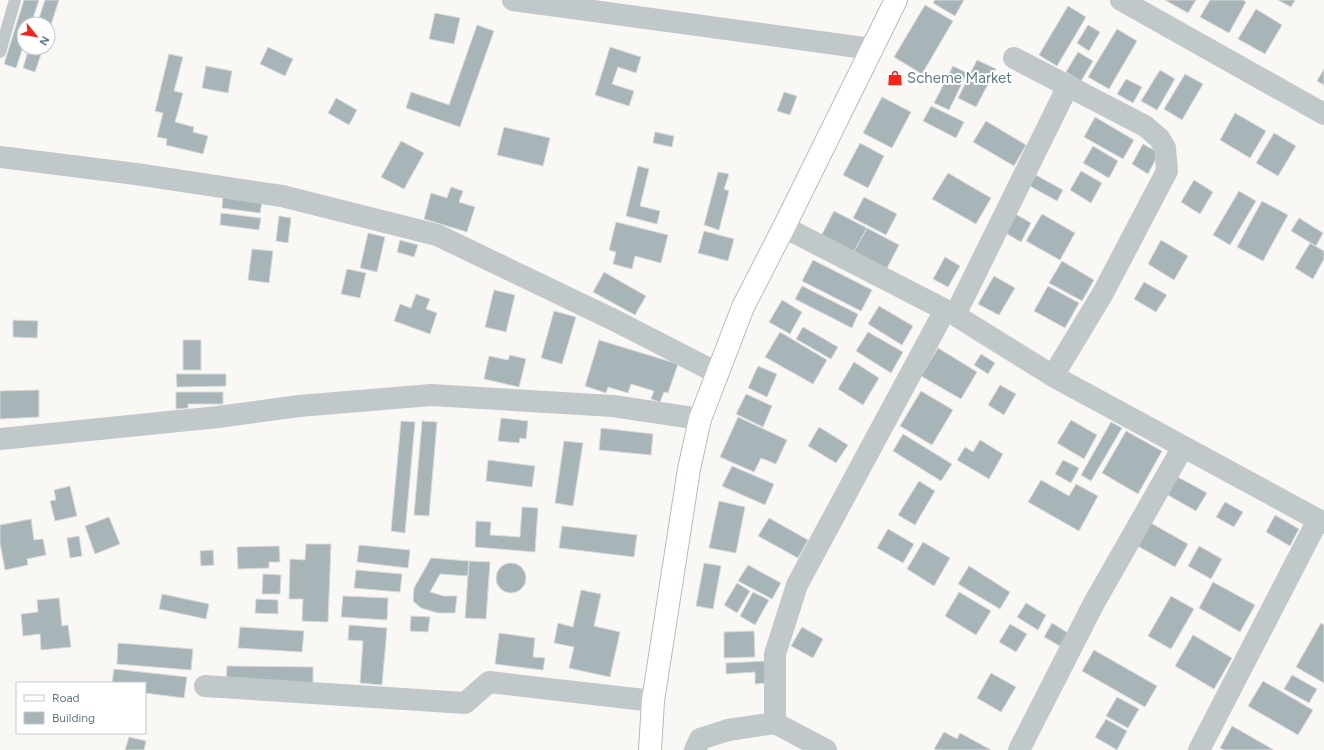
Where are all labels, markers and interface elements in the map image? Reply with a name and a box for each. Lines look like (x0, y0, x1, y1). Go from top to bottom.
north arrow (16, 16, 56, 56)
text: N (36, 34, 52, 48)
shop icon: Scheme Market (886, 69, 904, 87)
place label: Scheme Market (907, 69, 1012, 87)
legend (16, 682, 146, 734)
text: Road (52, 691, 80, 705)
text: Building (52, 711, 95, 725)

